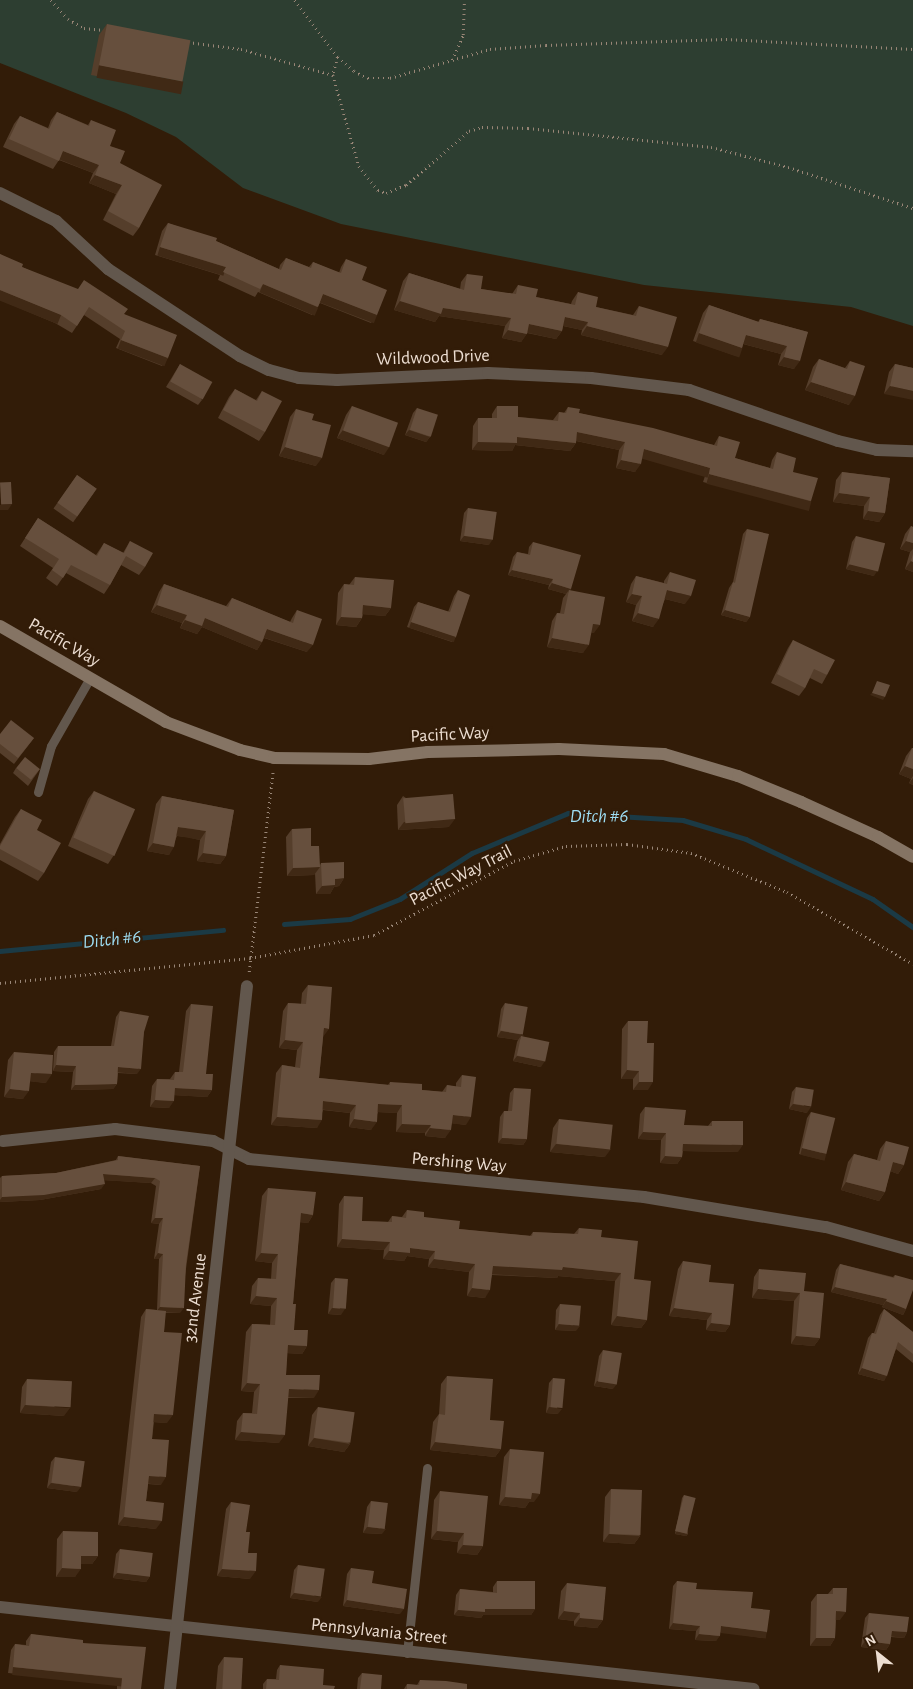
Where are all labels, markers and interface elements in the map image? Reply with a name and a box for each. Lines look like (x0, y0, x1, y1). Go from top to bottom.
street label: Wildwood Drive (376, 345, 490, 371)
street label: Pacific Way (24, 614, 104, 672)
street label: Pacific Way (410, 722, 490, 748)
water label: Ditch #6 (570, 806, 628, 828)
street label: Pacific Way Trail (406, 841, 516, 911)
water label: Ditch #6 (82, 926, 142, 954)
street label: Pershing Way (411, 1148, 507, 1178)
street label: 32nd Avenue (180, 1252, 212, 1344)
street label: Pennsylvania Street (310, 1614, 448, 1650)
north arrow (853, 1629, 903, 1679)
text: N (863, 1632, 878, 1649)

